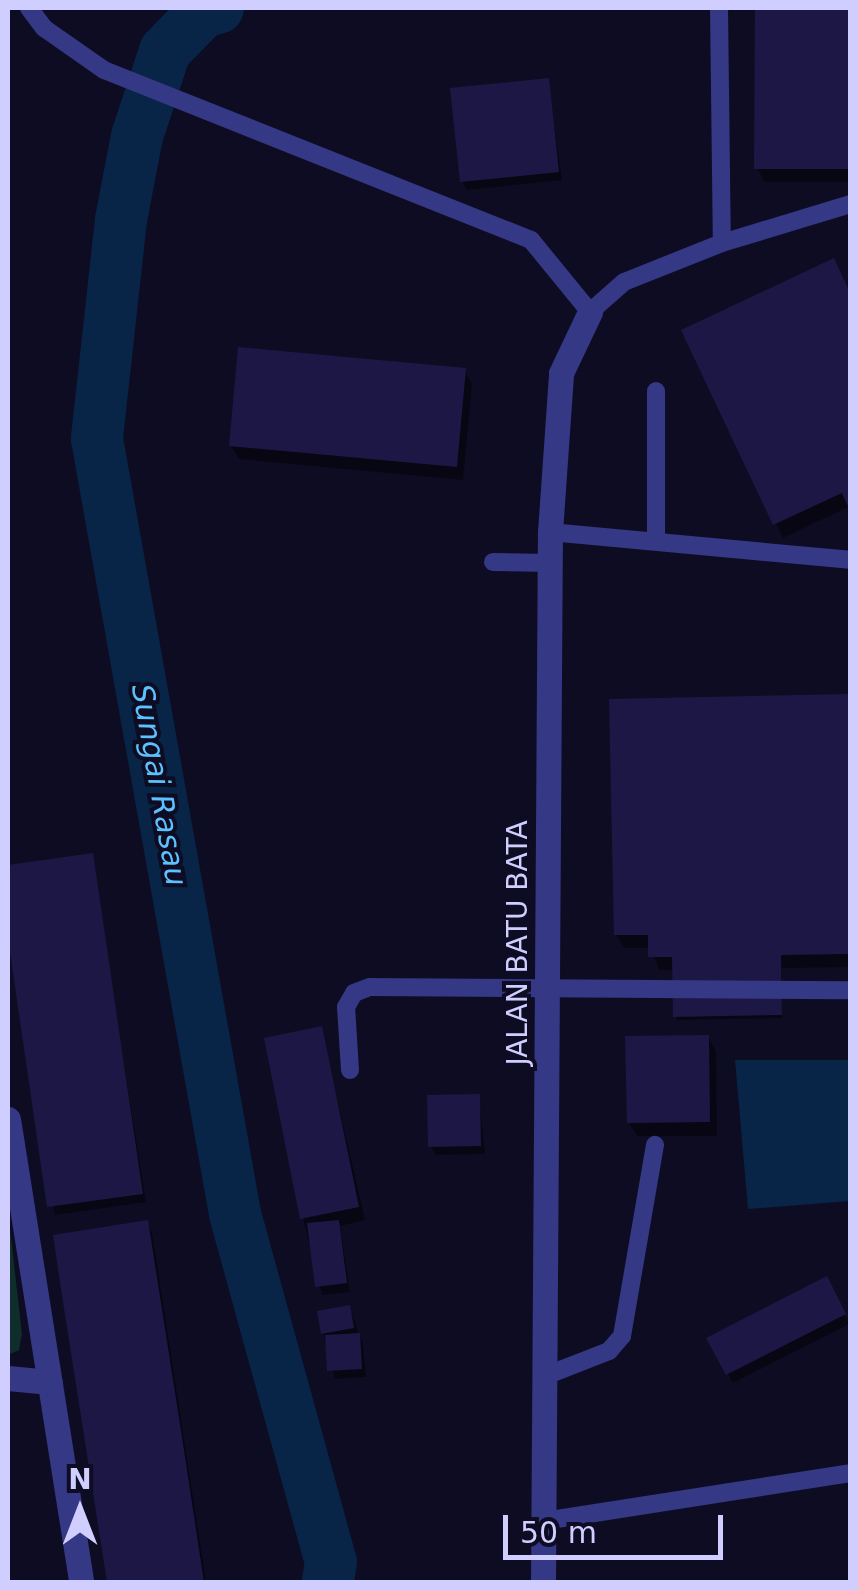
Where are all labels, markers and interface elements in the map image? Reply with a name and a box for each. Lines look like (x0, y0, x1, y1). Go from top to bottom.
water label: Sungai Rasau (124, 681, 194, 889)
street label: JALAN BATU BATA (501, 820, 535, 1066)
north arrow (30, 1460, 130, 1560)
text: N (68, 1463, 92, 1496)
scale bar (508, 1495, 728, 1557)
text: 50 m (520, 1515, 597, 1550)

